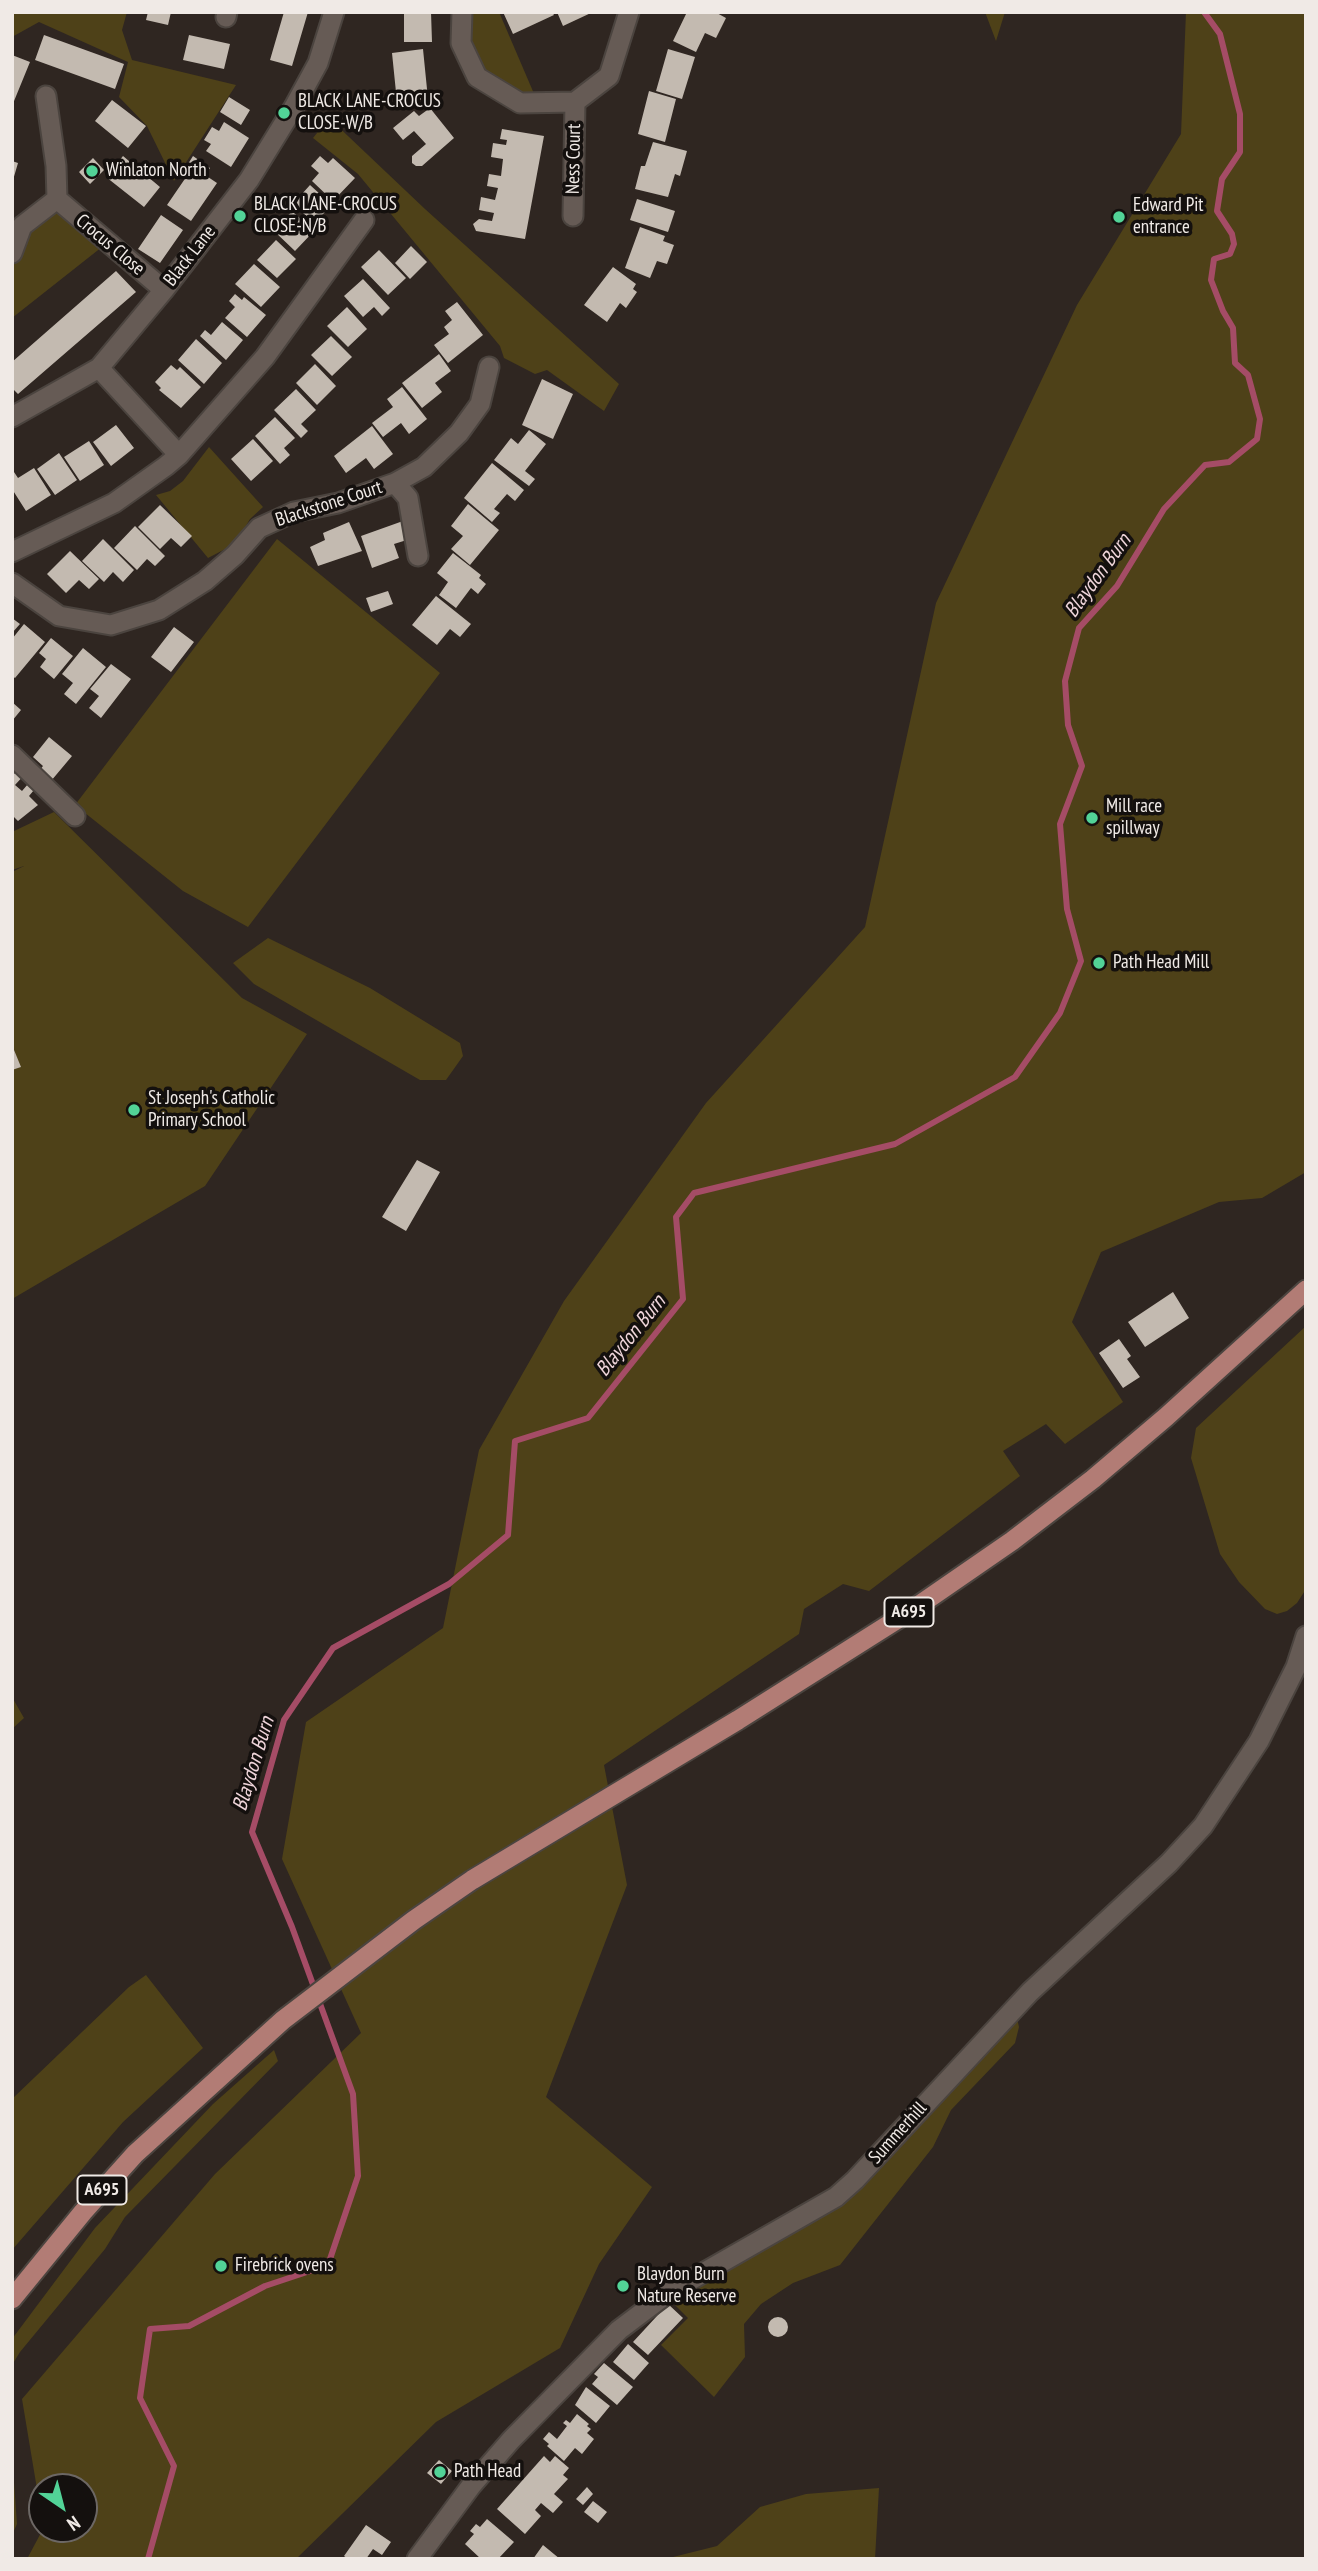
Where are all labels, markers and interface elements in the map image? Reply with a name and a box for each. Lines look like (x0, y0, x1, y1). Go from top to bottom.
place label: BLACK LANE-CROCUS CLOSE-W/B (298, 91, 441, 135)
marker: BLACK LANE-CROCUS CLOSE-W/B (276, 105, 292, 121)
street label: Ness Court (562, 124, 586, 194)
place label: Winlaton North (106, 160, 207, 182)
marker: Winlaton North (84, 163, 100, 179)
place label: BLACK LANE-CROCUS CLOSE-N/B (254, 194, 397, 238)
place label: Edward Pit entrance (1133, 195, 1204, 239)
marker: BLACK LANE-CROCUS CLOSE-N/B (232, 208, 248, 224)
marker: Edward Pit entrance (1111, 209, 1127, 225)
street label: Crocus Close (71, 210, 149, 280)
street label: Black Lane (159, 221, 221, 291)
street label: Blackstone Court (273, 476, 385, 532)
water label: Blaydon Burn (1059, 529, 1137, 623)
place label: Mill race spillway (1106, 796, 1162, 840)
marker: Mill race spillway (1084, 810, 1100, 826)
place label: Path Head Mill (1113, 952, 1209, 974)
marker: Path Head Mill (1091, 955, 1107, 971)
place label: St Joseph's Catholic Primary School (148, 1088, 275, 1132)
marker: St Joseph's Catholic Primary School (126, 1102, 142, 1118)
water label: Blaydon Burn (591, 1290, 671, 1382)
road number: A695 (884, 1597, 934, 1626)
water label: Blaydon Burn (228, 1714, 280, 1814)
street label: Summerhill (864, 2097, 932, 2169)
road number: A695 (78, 2176, 126, 2204)
place label: Firebrick ovens (235, 2255, 334, 2277)
marker: Firebrick ovens (213, 2258, 229, 2274)
place label: Blaydon Burn Nature Reserve (637, 2264, 736, 2308)
marker: Blaydon Burn Nature Reserve (615, 2278, 631, 2294)
place label: Path Head (454, 2461, 521, 2483)
marker: Path Head (432, 2464, 448, 2480)
north arrow (28, 2473, 98, 2543)
text: N (63, 2511, 85, 2536)

